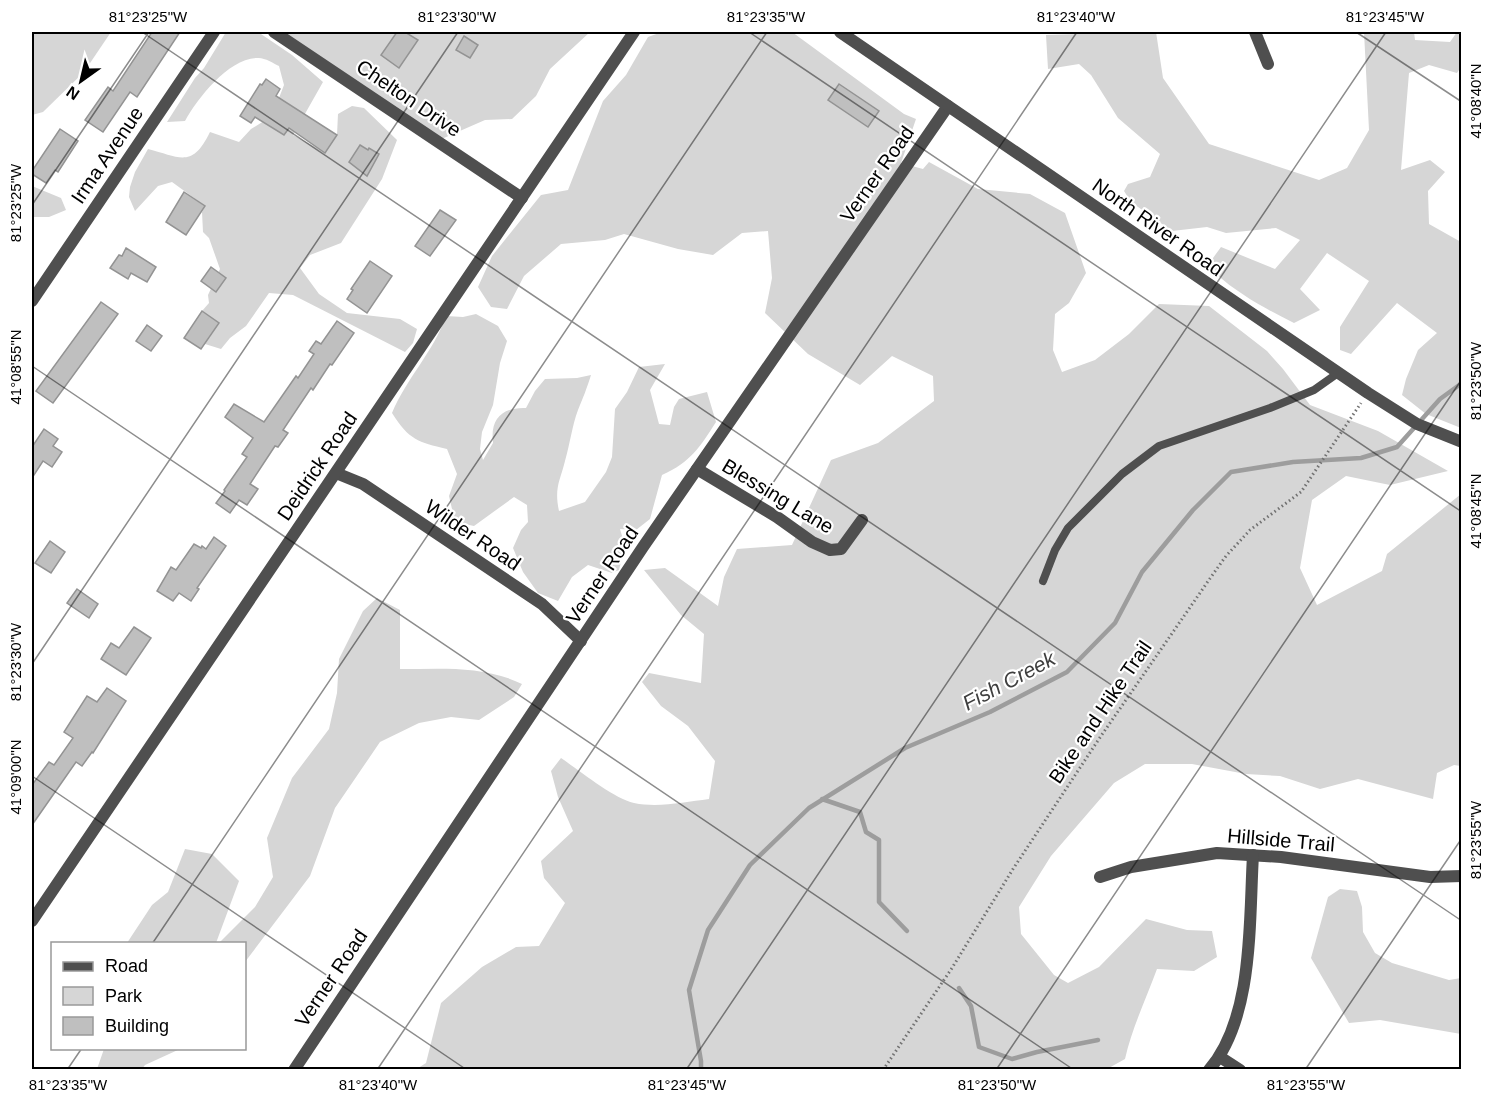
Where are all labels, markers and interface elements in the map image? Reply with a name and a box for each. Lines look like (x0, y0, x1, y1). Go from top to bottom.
text: 81°23'25"W (109, 8, 188, 25)
text: 81°23'30"W (418, 8, 497, 25)
text: 81°23'35"W (727, 8, 806, 25)
text: 81°23'40"W (1037, 8, 1116, 25)
text: 81°23'45"W (1346, 8, 1425, 25)
north arrow (51, 51, 111, 111)
street label: Chelton Drive (353, 55, 465, 141)
text: 41°08'40"N (1467, 63, 1484, 139)
text: N (63, 83, 82, 103)
street label: Irma Avenue (67, 102, 147, 208)
street label: Verner Road (836, 122, 918, 226)
text: 81°23'25"W (7, 163, 24, 242)
street label: North River Road (1088, 174, 1228, 280)
text: 41°08'55"N (7, 329, 24, 405)
text: 81°23'50"W (1467, 341, 1484, 420)
street label: Deidrick Road (273, 408, 361, 524)
street label: Blessing Lane (718, 454, 838, 538)
text: 41°08'45"N (1467, 473, 1484, 549)
street label: Wilder Road (421, 495, 525, 575)
street label: Verner Road (561, 522, 643, 628)
text: 81°23'30"W (7, 622, 24, 701)
street label: Bike and Hike Trail (1044, 637, 1156, 787)
water label: Fish Creek (959, 646, 1060, 715)
text: 41°09'00"N (7, 739, 24, 815)
text: 81°23'55"W (1467, 800, 1484, 879)
street label: Hillside Trail (1226, 824, 1336, 856)
street label: Verner Road (290, 925, 372, 1031)
legend (51, 942, 246, 1050)
text: Road (105, 956, 148, 976)
text: Park (105, 986, 143, 1006)
text: Building (105, 1016, 169, 1036)
text: 81°23'35"W (29, 1076, 108, 1093)
text: 81°23'40"W (339, 1076, 418, 1093)
text: 81°23'45"W (648, 1076, 727, 1093)
text: 81°23'50"W (958, 1076, 1037, 1093)
text: 81°23'55"W (1267, 1076, 1346, 1093)

